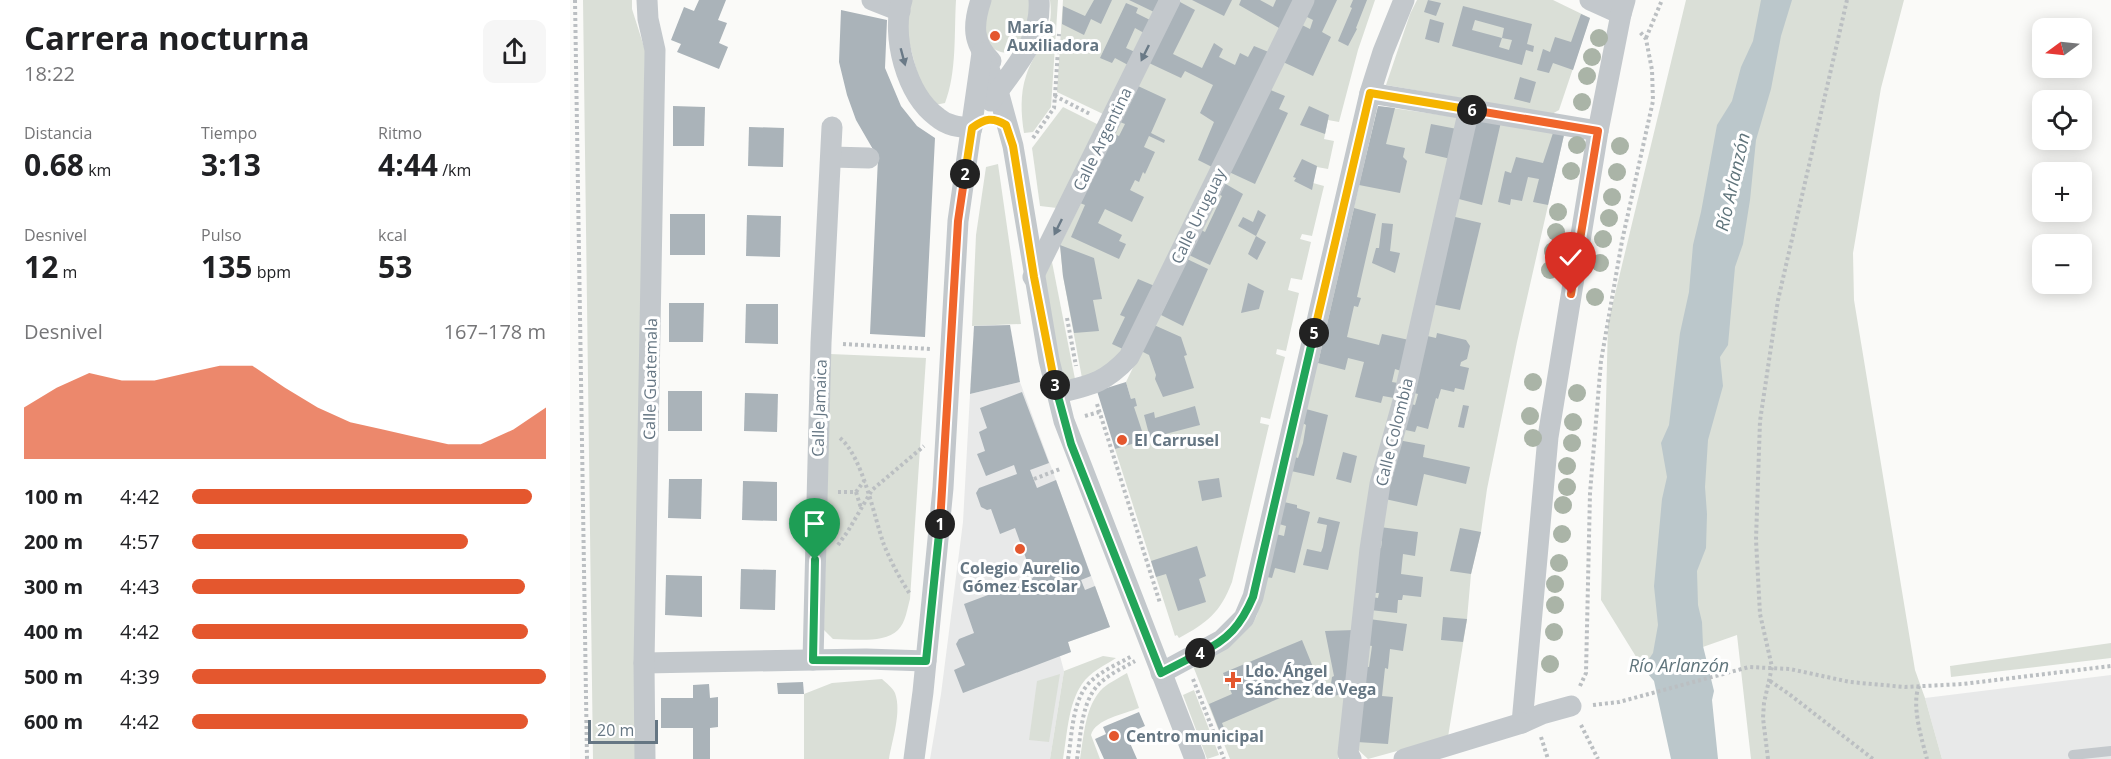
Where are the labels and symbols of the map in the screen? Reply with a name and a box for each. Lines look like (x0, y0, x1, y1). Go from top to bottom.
place label: María Auxiliadora (1007, 16, 1099, 56)
north arrow (2032, 18, 2092, 78)
marker: María Auxiliadora (988, 29, 1002, 43)
one-way arrow (1140, 44, 1149, 61)
one-way arrow (899, 49, 908, 67)
street label: Calle Argentina (1067, 83, 1137, 195)
pin: 6 (1457, 95, 1487, 125)
water label: Río Arlanzón (1709, 130, 1755, 233)
pin: 2 (950, 159, 980, 189)
street label: Calle Uruguay (1165, 164, 1231, 267)
one-way arrow (1054, 219, 1063, 236)
pin (1545, 232, 1596, 294)
street label: Calle Guatemala (638, 318, 662, 440)
pin: 5 (1299, 318, 1329, 348)
street label: Calle Jamaica (806, 359, 832, 457)
pin: 3 (1040, 370, 1070, 400)
street label: Calle Colombia (1370, 375, 1418, 489)
place label: El Carrusel (1134, 429, 1219, 451)
marker: El Carrusel (1115, 433, 1129, 447)
pin (789, 498, 840, 560)
pin: 1 (925, 509, 955, 539)
marker: Colegio Aurelio Gómez Escolar (1013, 542, 1027, 556)
place label: Colegio Aurelio Gómez Escolar (960, 557, 1080, 597)
pin: 4 (1185, 638, 1215, 668)
water label: Río Arlanzón (1629, 653, 1729, 677)
place label: Ldo. Ángel Sánchez de Vega (1245, 660, 1376, 700)
marker: Ldo. Ángel Sánchez de Vega (1226, 673, 1240, 687)
scale bar (588, 717, 658, 744)
place label: Centro municipal (1126, 725, 1264, 747)
marker: Centro municipal (1107, 729, 1121, 743)

